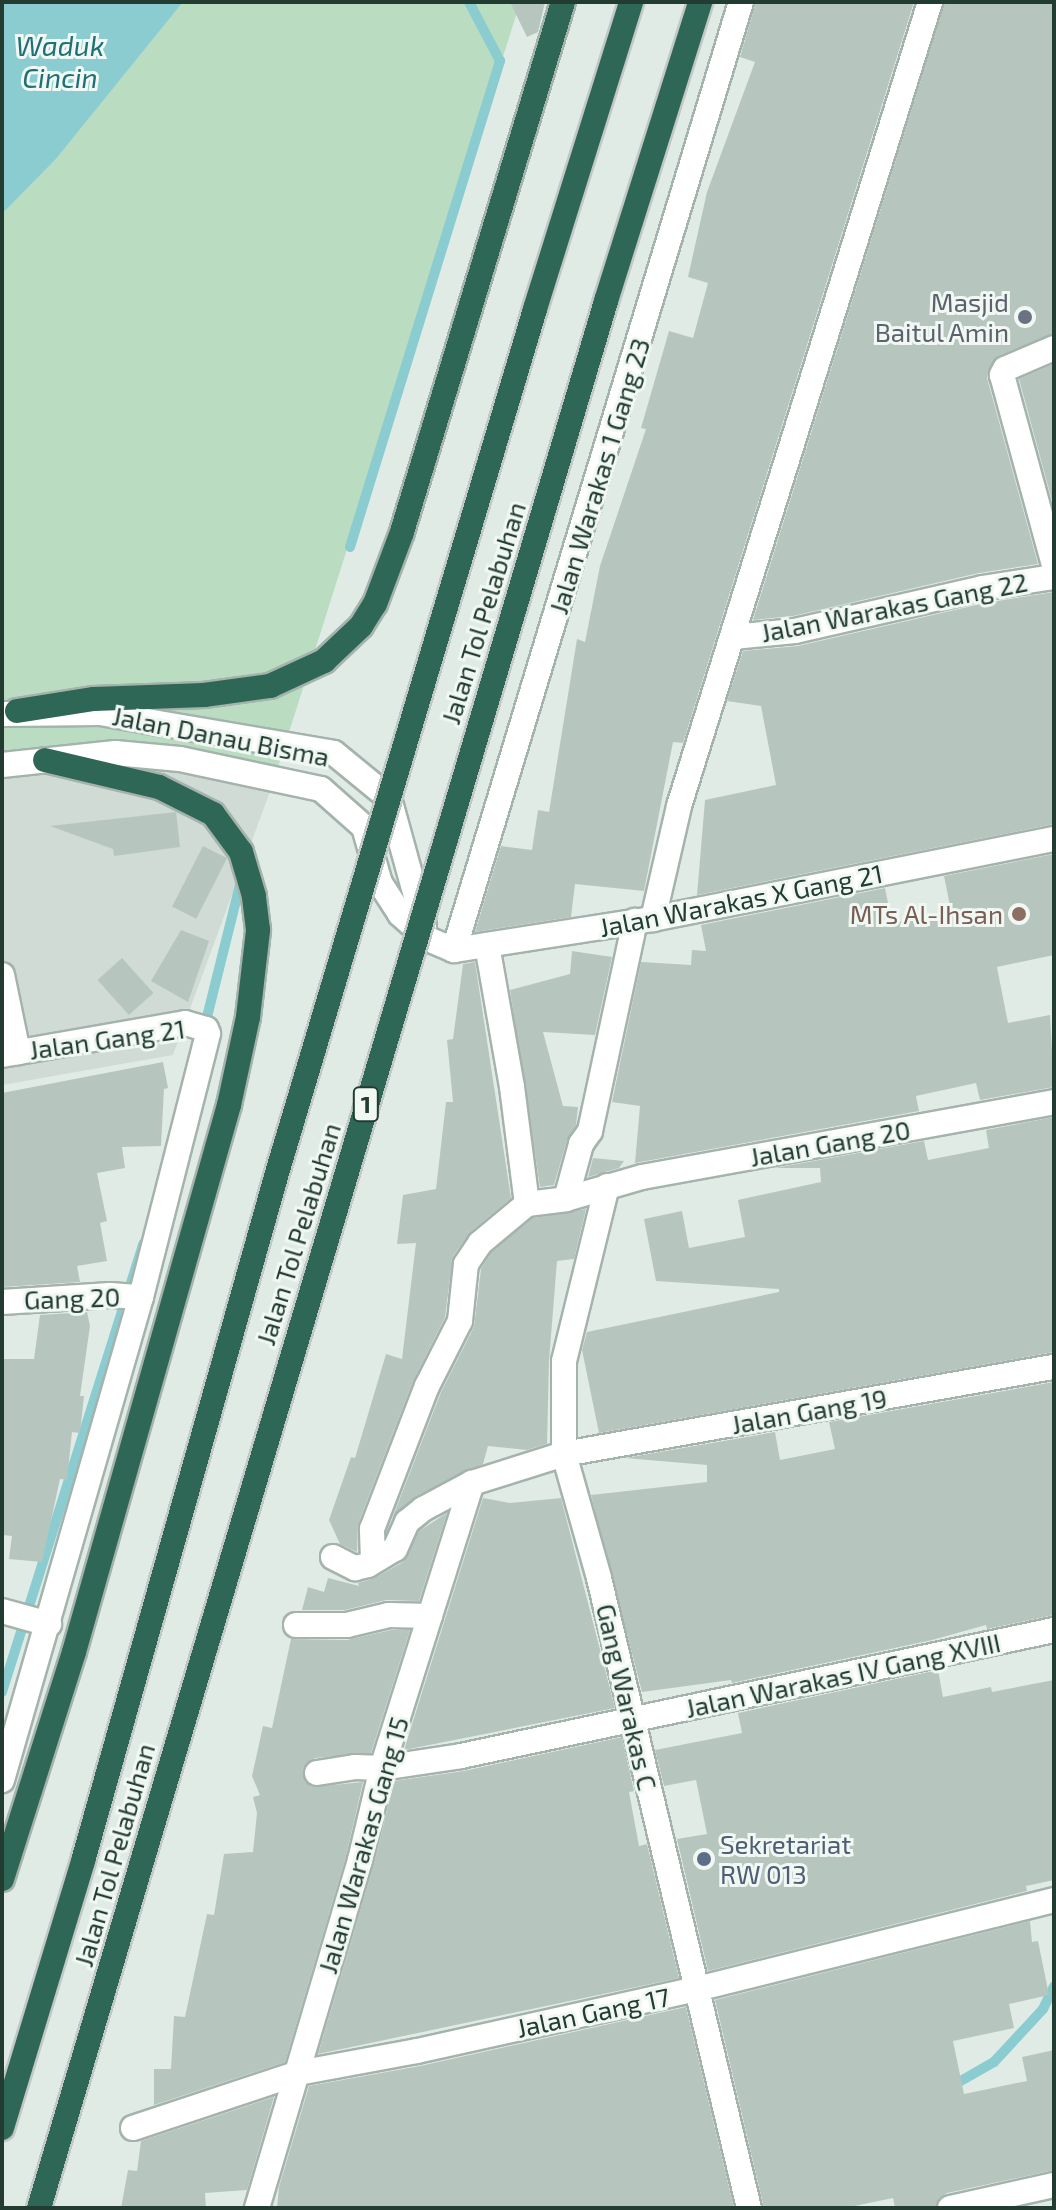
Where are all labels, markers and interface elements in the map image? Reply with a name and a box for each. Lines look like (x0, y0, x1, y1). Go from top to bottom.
water label: Waduk Cincin (16, 28, 104, 94)
place label: Masjid Baitul Amin (873, 286, 1009, 348)
marker: Masjid Baitul Amin (1016, 308, 1034, 326)
street label: Jalan Warakas 1 Gang 23 (542, 334, 656, 618)
street label: Jalan Tol Pelabuhan (434, 498, 532, 728)
street label: Jalan Warakas Gang 22 (758, 566, 1030, 648)
street label: Jalan Danau Bisma (110, 700, 332, 772)
street label: Jalan Warakas X Gang 21 (596, 857, 886, 943)
place label: MTs Al-Ihsan (849, 898, 1003, 930)
marker: MTs Al-Ihsan (1010, 905, 1028, 923)
street label: Jalan Gang 21 (27, 1013, 187, 1065)
road number: 1 (352, 1084, 380, 1124)
street label: Jalan Gang 20 (747, 1114, 913, 1172)
street label: Jalan Tol Pelabuhan (249, 1119, 347, 1349)
street label: Gang 20 (23, 1281, 121, 1315)
street label: Jalan Gang 19 (729, 1382, 889, 1440)
street label: Gang Warakas C (590, 1601, 664, 1793)
street label: Jalan Warakas IV Gang XVIII (682, 1626, 1004, 1724)
street label: Jalan Warakas Gang 15 (311, 1713, 415, 1977)
street label: Jalan Tol Pelabuhan (67, 1739, 161, 1971)
place label: Sekretariat RW 013 (720, 1828, 851, 1890)
marker: Sekretariat RW 013 (695, 1850, 713, 1868)
street label: Jalan Gang 17 (514, 1981, 672, 2043)

